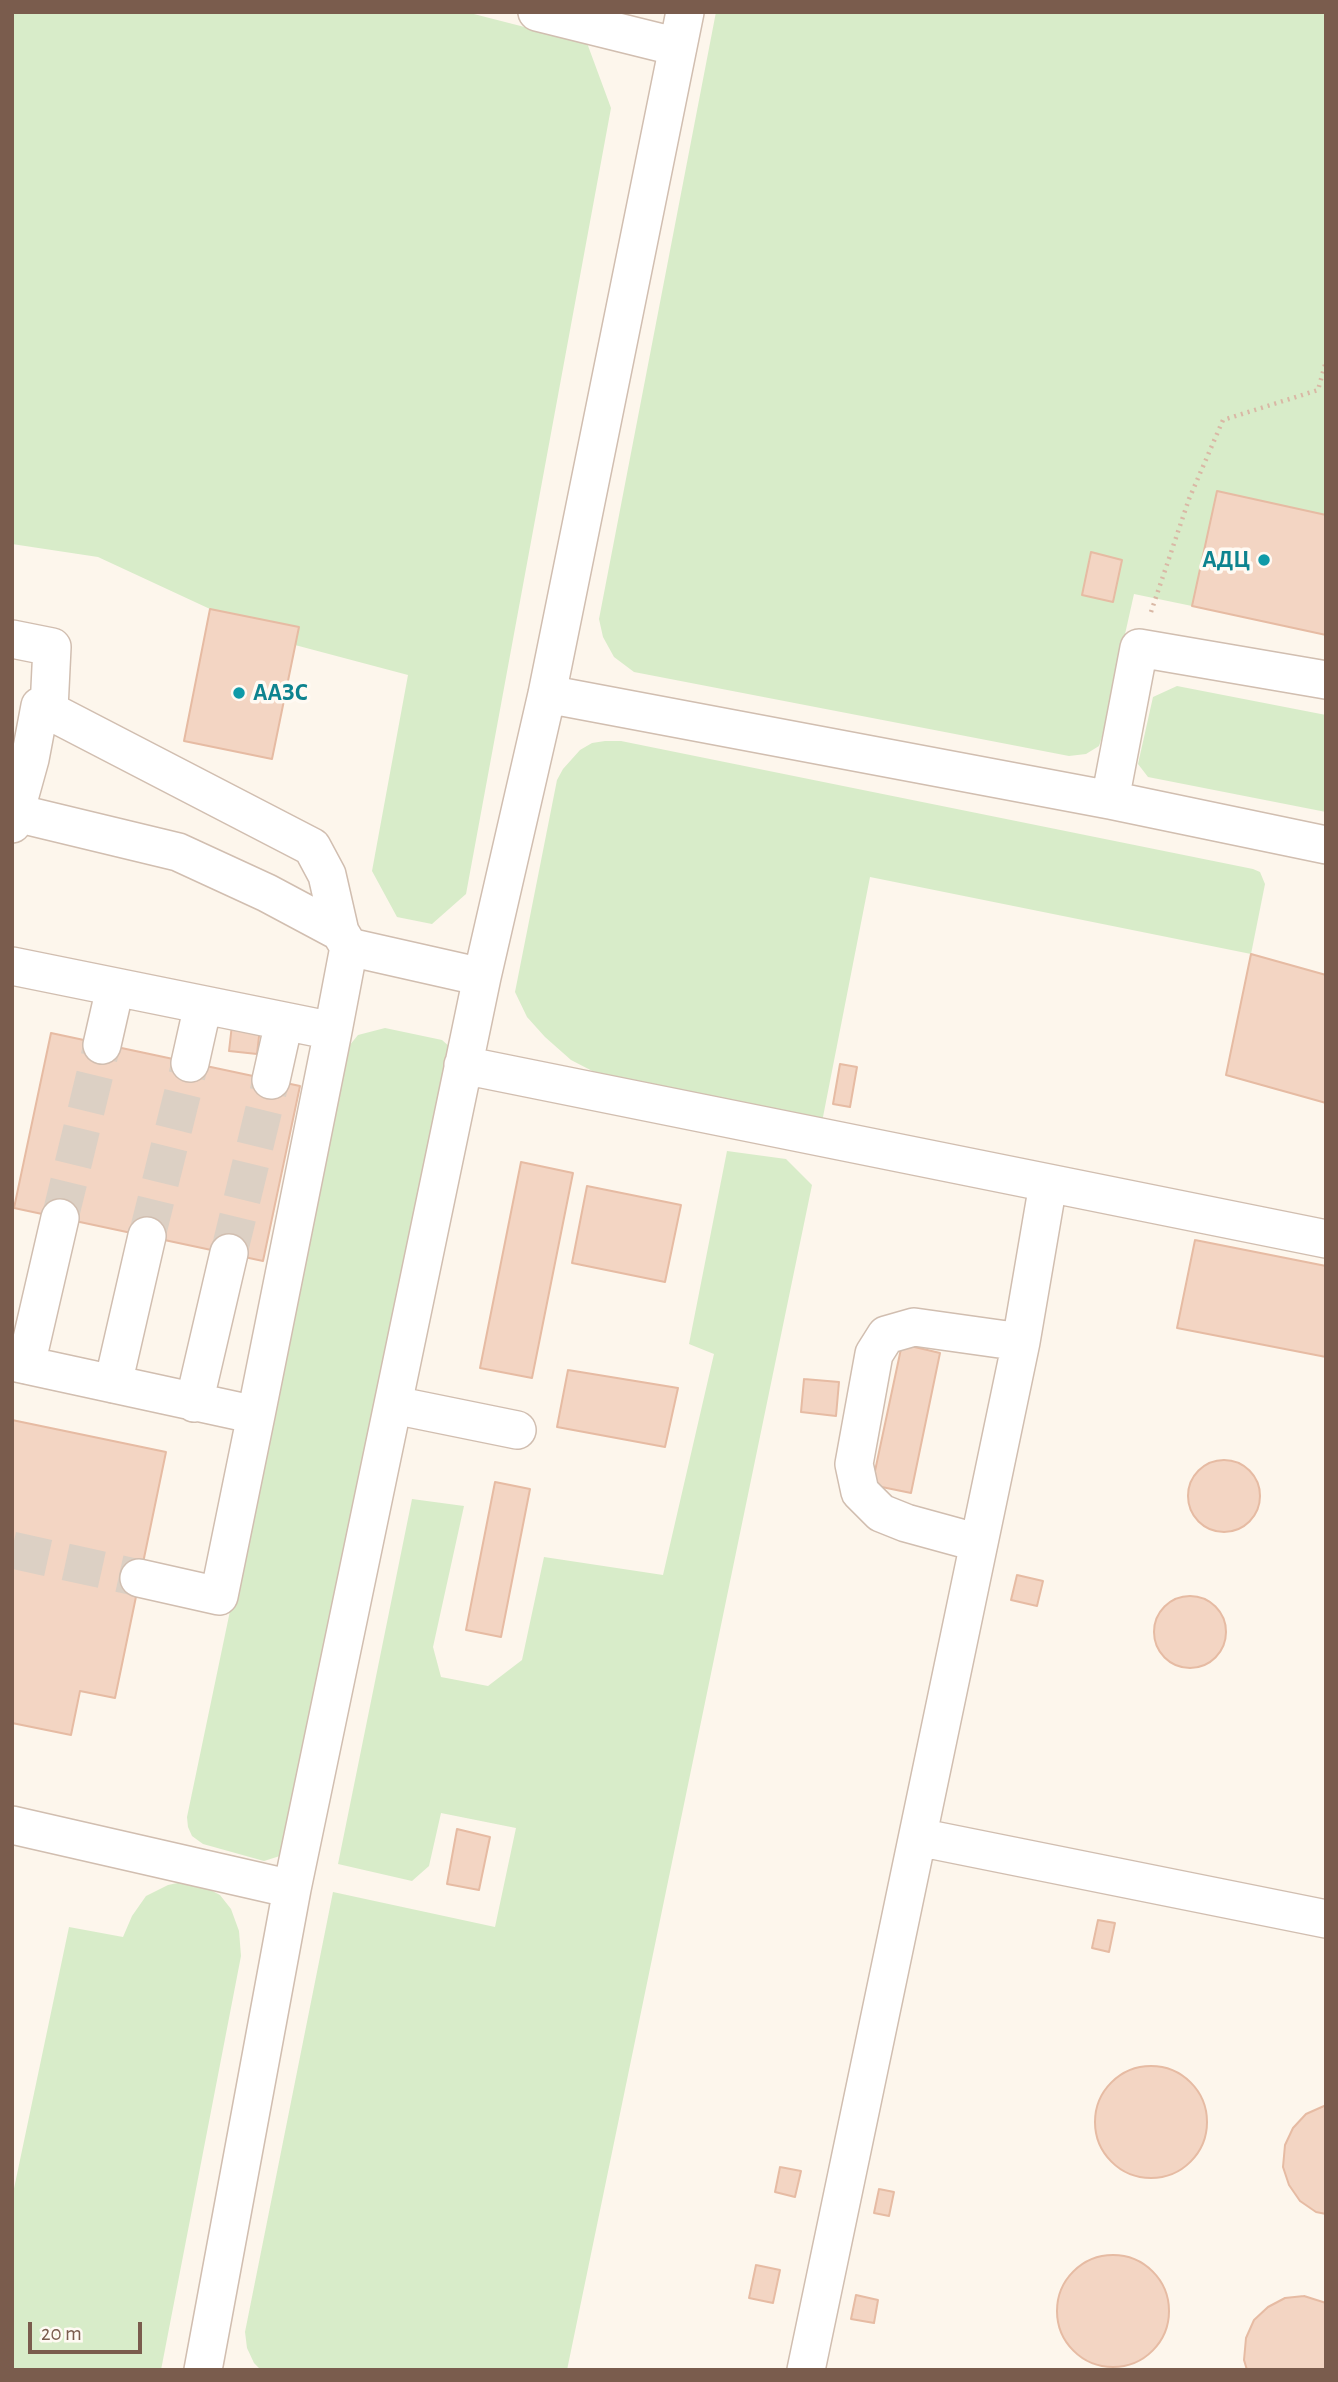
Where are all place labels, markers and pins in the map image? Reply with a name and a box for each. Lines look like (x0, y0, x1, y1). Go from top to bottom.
place label: АДЦ (1202, 546, 1250, 574)
marker: АДЦ (1256, 552, 1272, 568)
place label: ААЗС (253, 679, 308, 707)
marker: ААЗС (231, 685, 247, 701)

